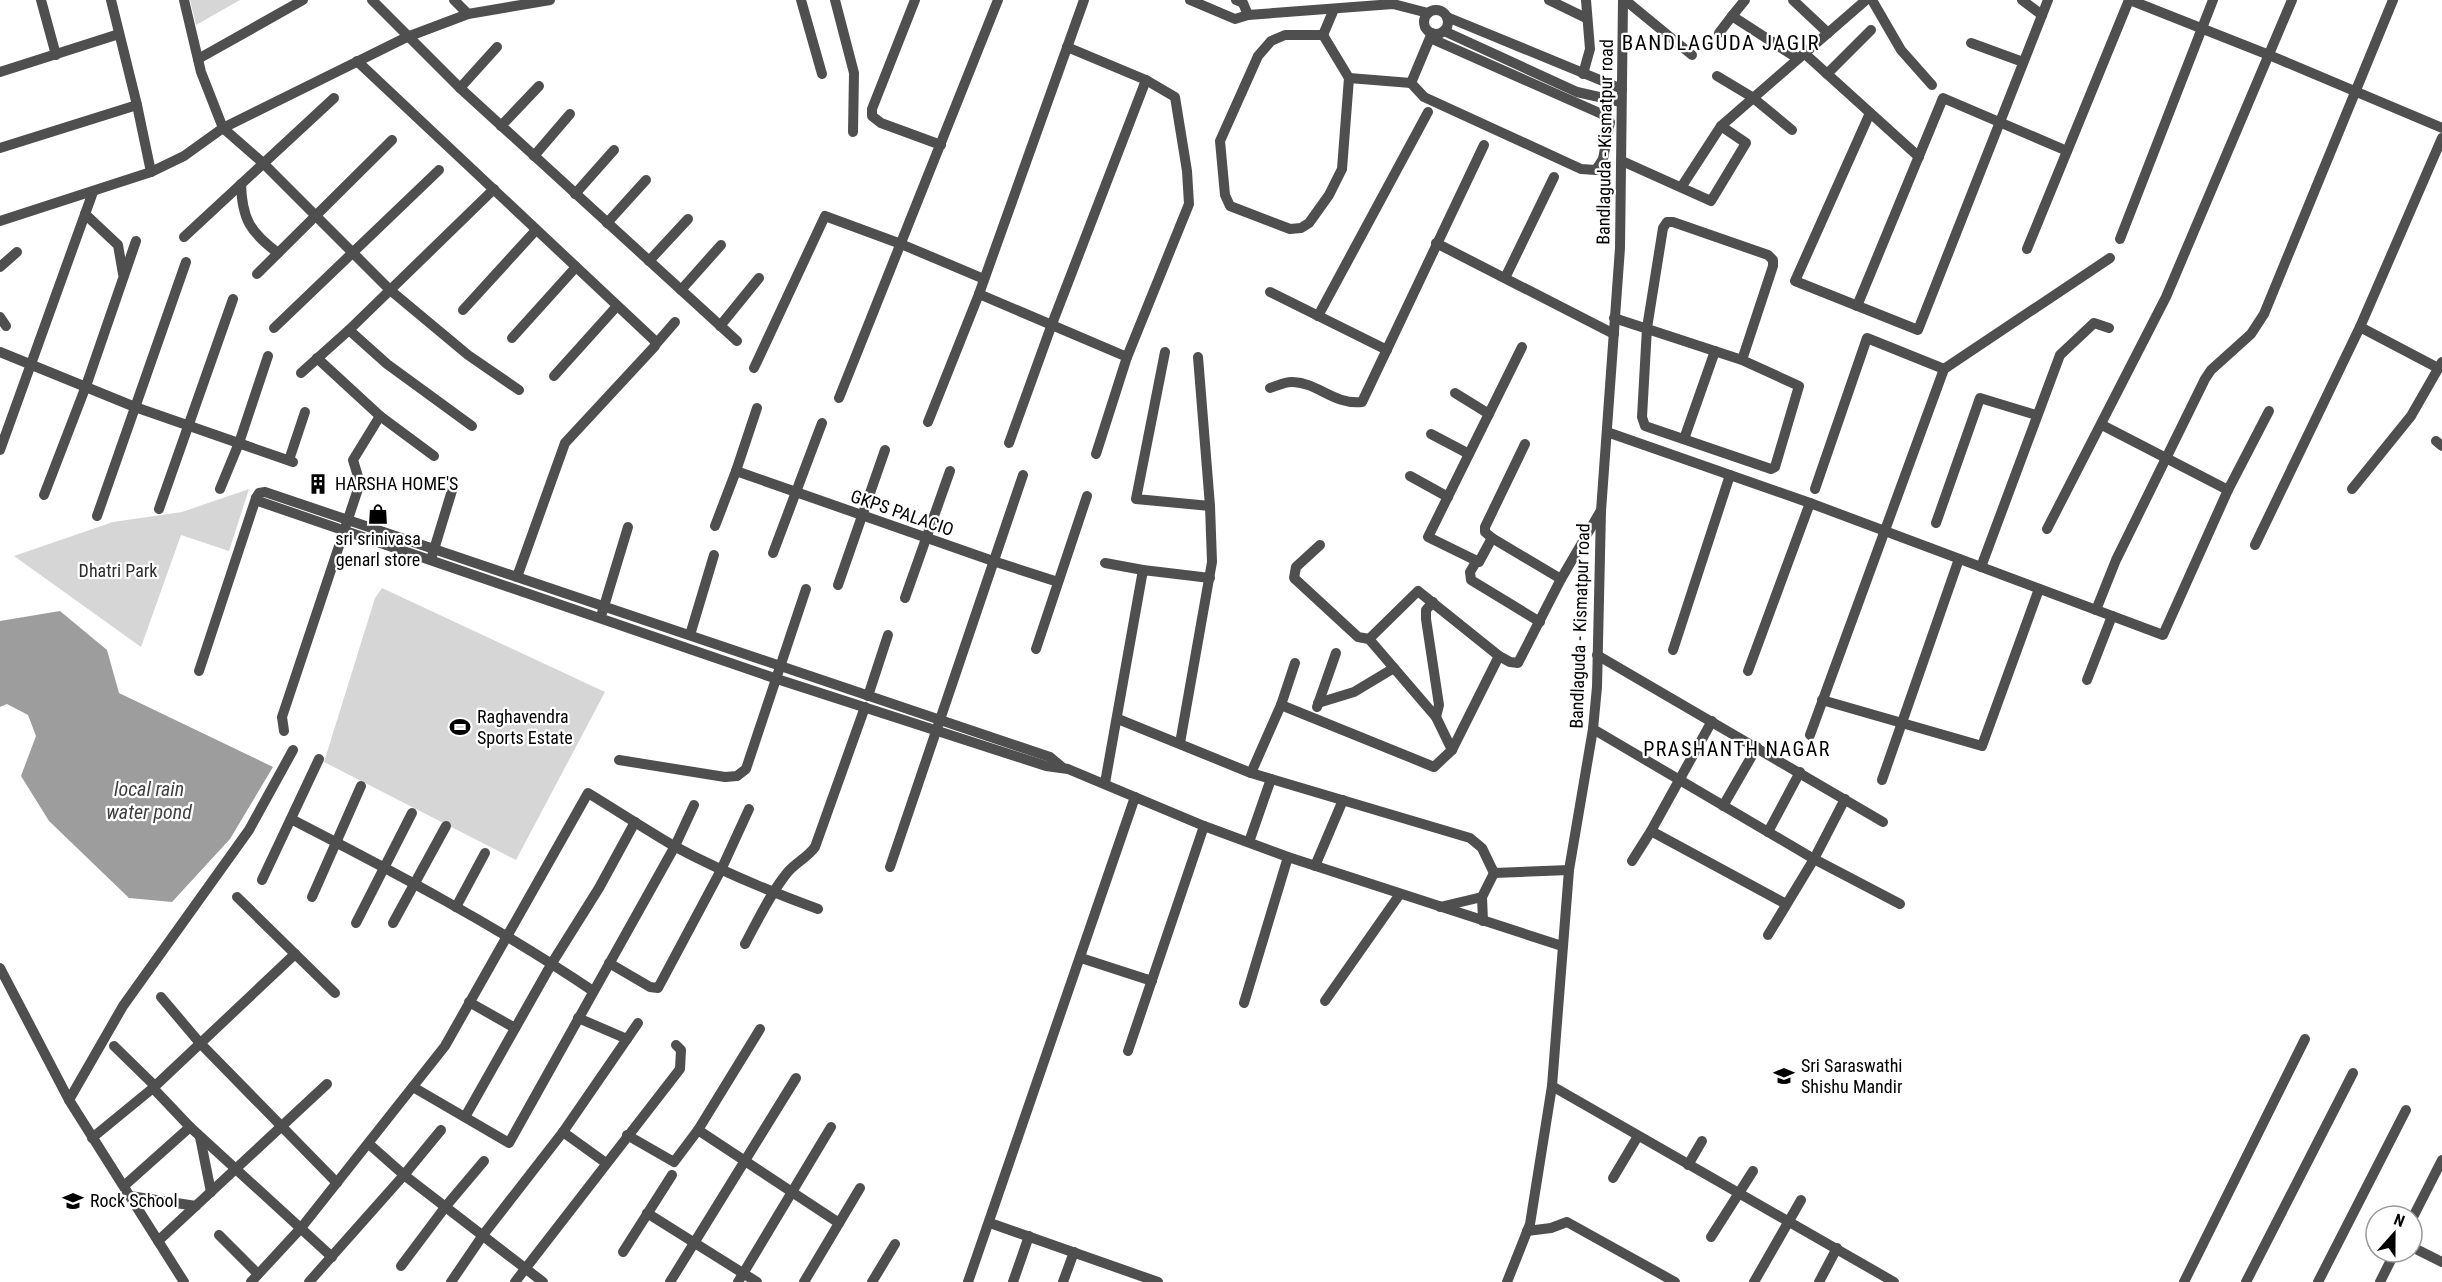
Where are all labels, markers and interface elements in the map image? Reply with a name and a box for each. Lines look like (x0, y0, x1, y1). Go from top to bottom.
district label: BANDLAGUDA JAGIR (1622, 31, 1820, 55)
street label: Bandlaguda - Kismatpur road (1592, 39, 1617, 245)
building icon: HARSHA HOME'S (306, 472, 330, 496)
place label: HARSHA HOME'S (335, 473, 458, 494)
street label: GKPS PALACIO (848, 485, 956, 540)
shop icon: sri srinivasa genarl store (366, 502, 390, 526)
street label: Bandlaguda - Kismatpur road (1565, 523, 1594, 729)
place label: sri srinivasa genarl store (335, 528, 421, 570)
park label: Dhatri Park (79, 560, 157, 581)
place label: Raghavendra Sports Estate (477, 706, 573, 748)
sports icon: Raghavendra Sports Estate (448, 715, 472, 739)
district label: PRASHANTH NAGAR (1643, 737, 1831, 761)
water label: local rain water pond (106, 777, 192, 824)
place label: Sri Saraswathi Shishu Mandir (1801, 1055, 1903, 1097)
school or university icon: Sri Saraswathi Shishu Mandir (1772, 1064, 1796, 1088)
school or university icon: Rock School (61, 1189, 85, 1213)
place label: Rock School (90, 1190, 178, 1211)
north arrow (2364, 1204, 2424, 1264)
text: N (2391, 1210, 2407, 1231)

